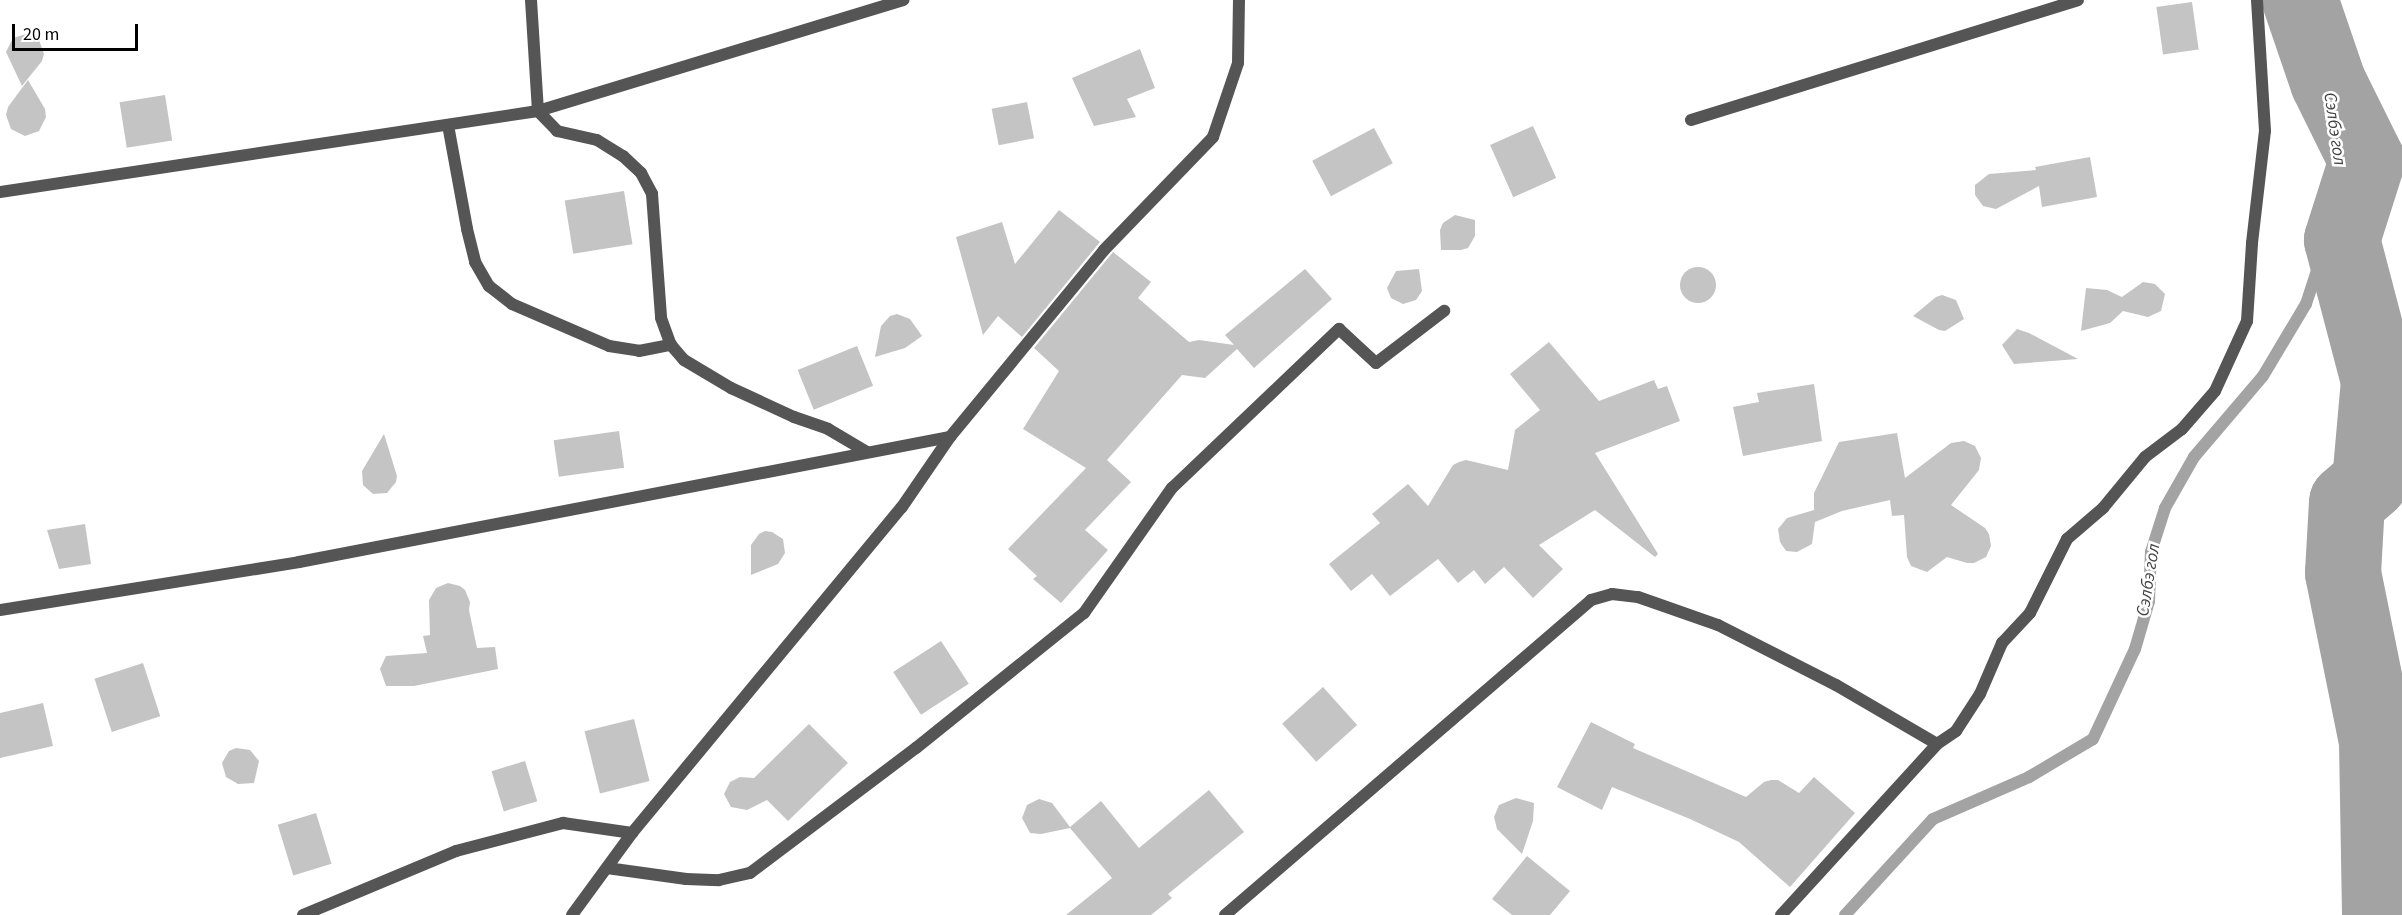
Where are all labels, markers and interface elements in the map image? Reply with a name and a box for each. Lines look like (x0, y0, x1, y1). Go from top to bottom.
scale bar (15, 12, 141, 50)
text: 20 m (23, 22, 59, 47)
water label: Сэлбэ гол (2318, 91, 2350, 167)
water label: Сэлбэ гол (2133, 542, 2165, 618)

